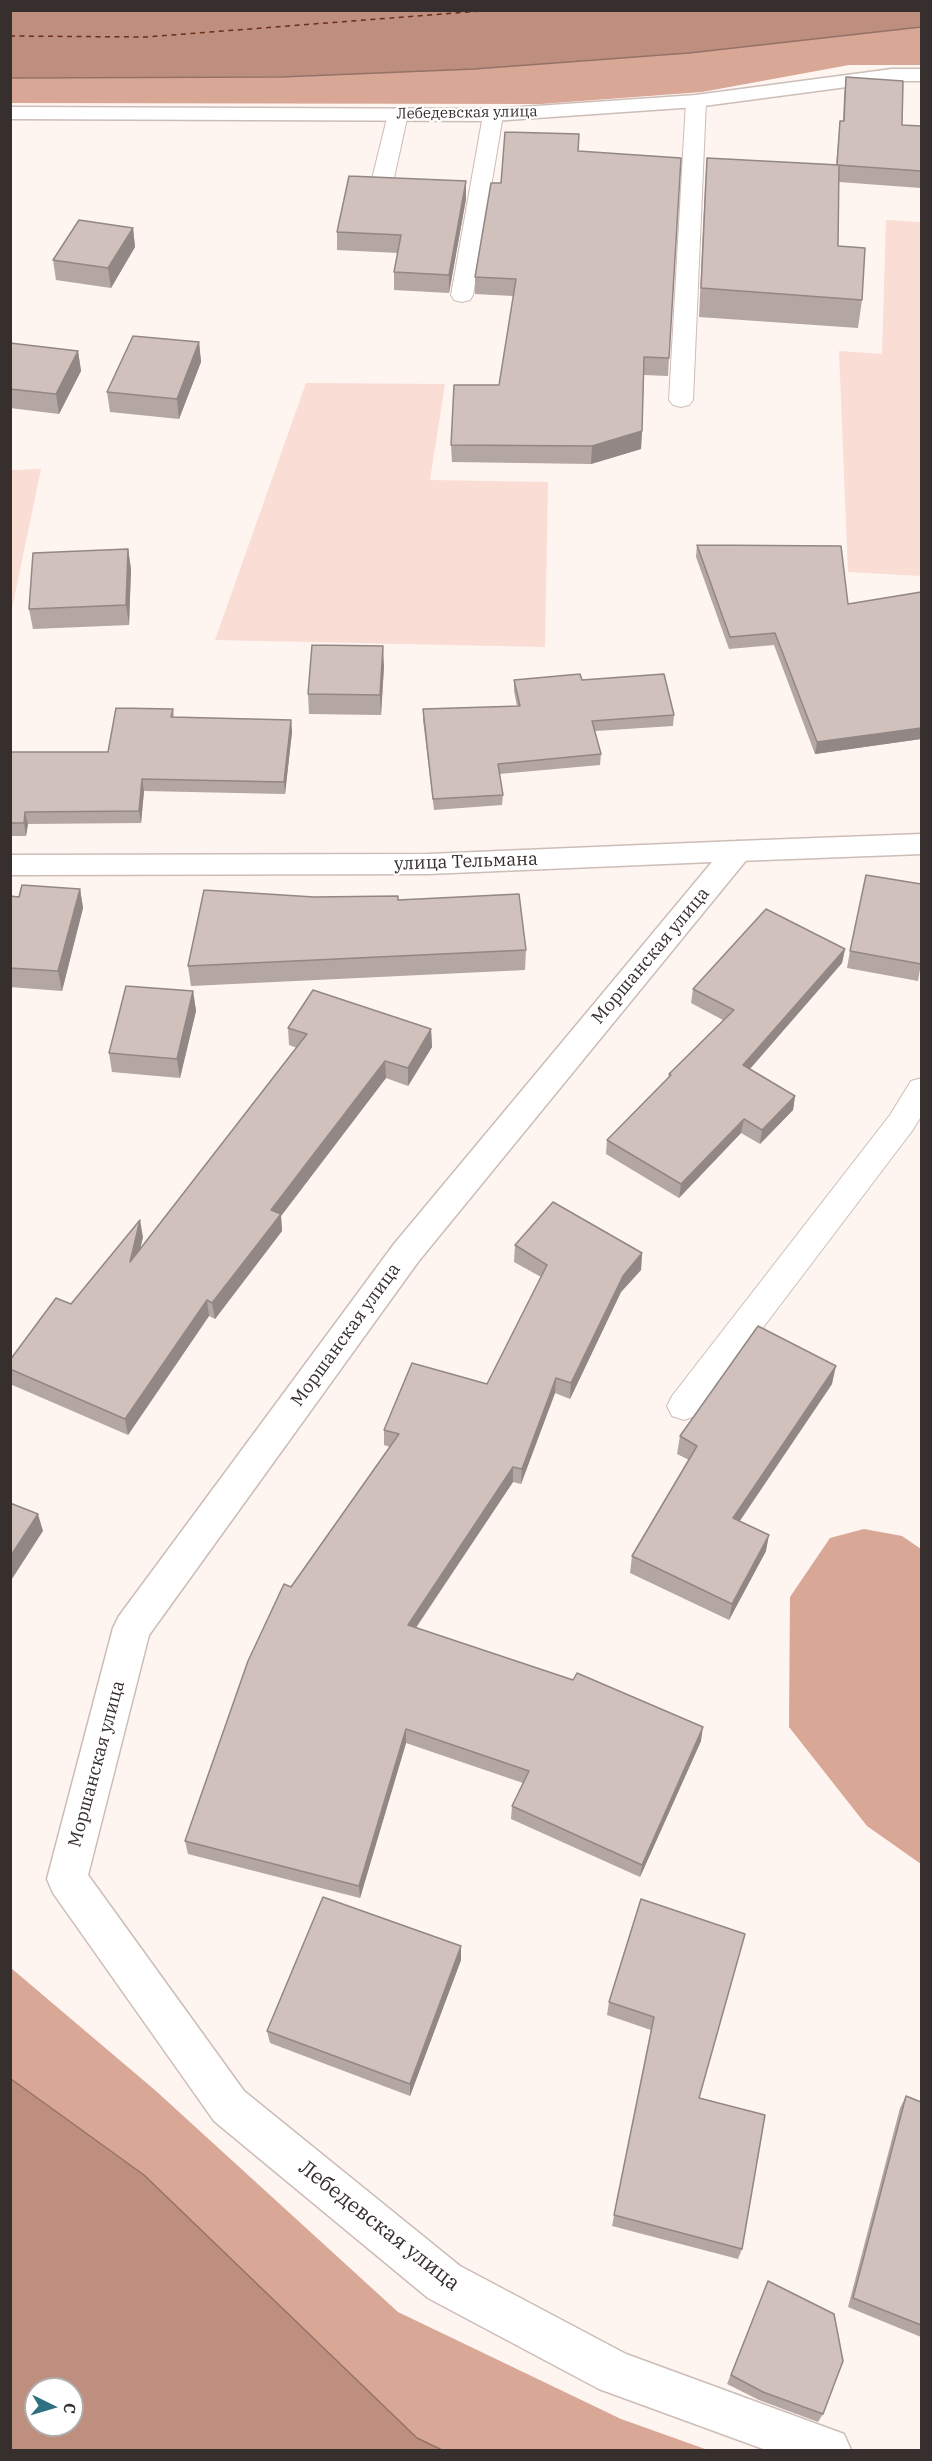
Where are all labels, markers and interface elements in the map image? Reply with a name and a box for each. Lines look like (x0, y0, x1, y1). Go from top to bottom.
street label: Лебедевская улица (396, 103, 538, 123)
street label: улица Тельмана (394, 849, 538, 875)
street label: Моршанская улица (588, 883, 714, 1029)
street label: Моршанская улица (287, 1259, 405, 1411)
street label: Моршанская улица (64, 1678, 130, 1850)
street label: Лебедевская улица (293, 2155, 465, 2297)
north arrow (24, 2377, 84, 2437)
text: С (60, 2402, 80, 2415)

